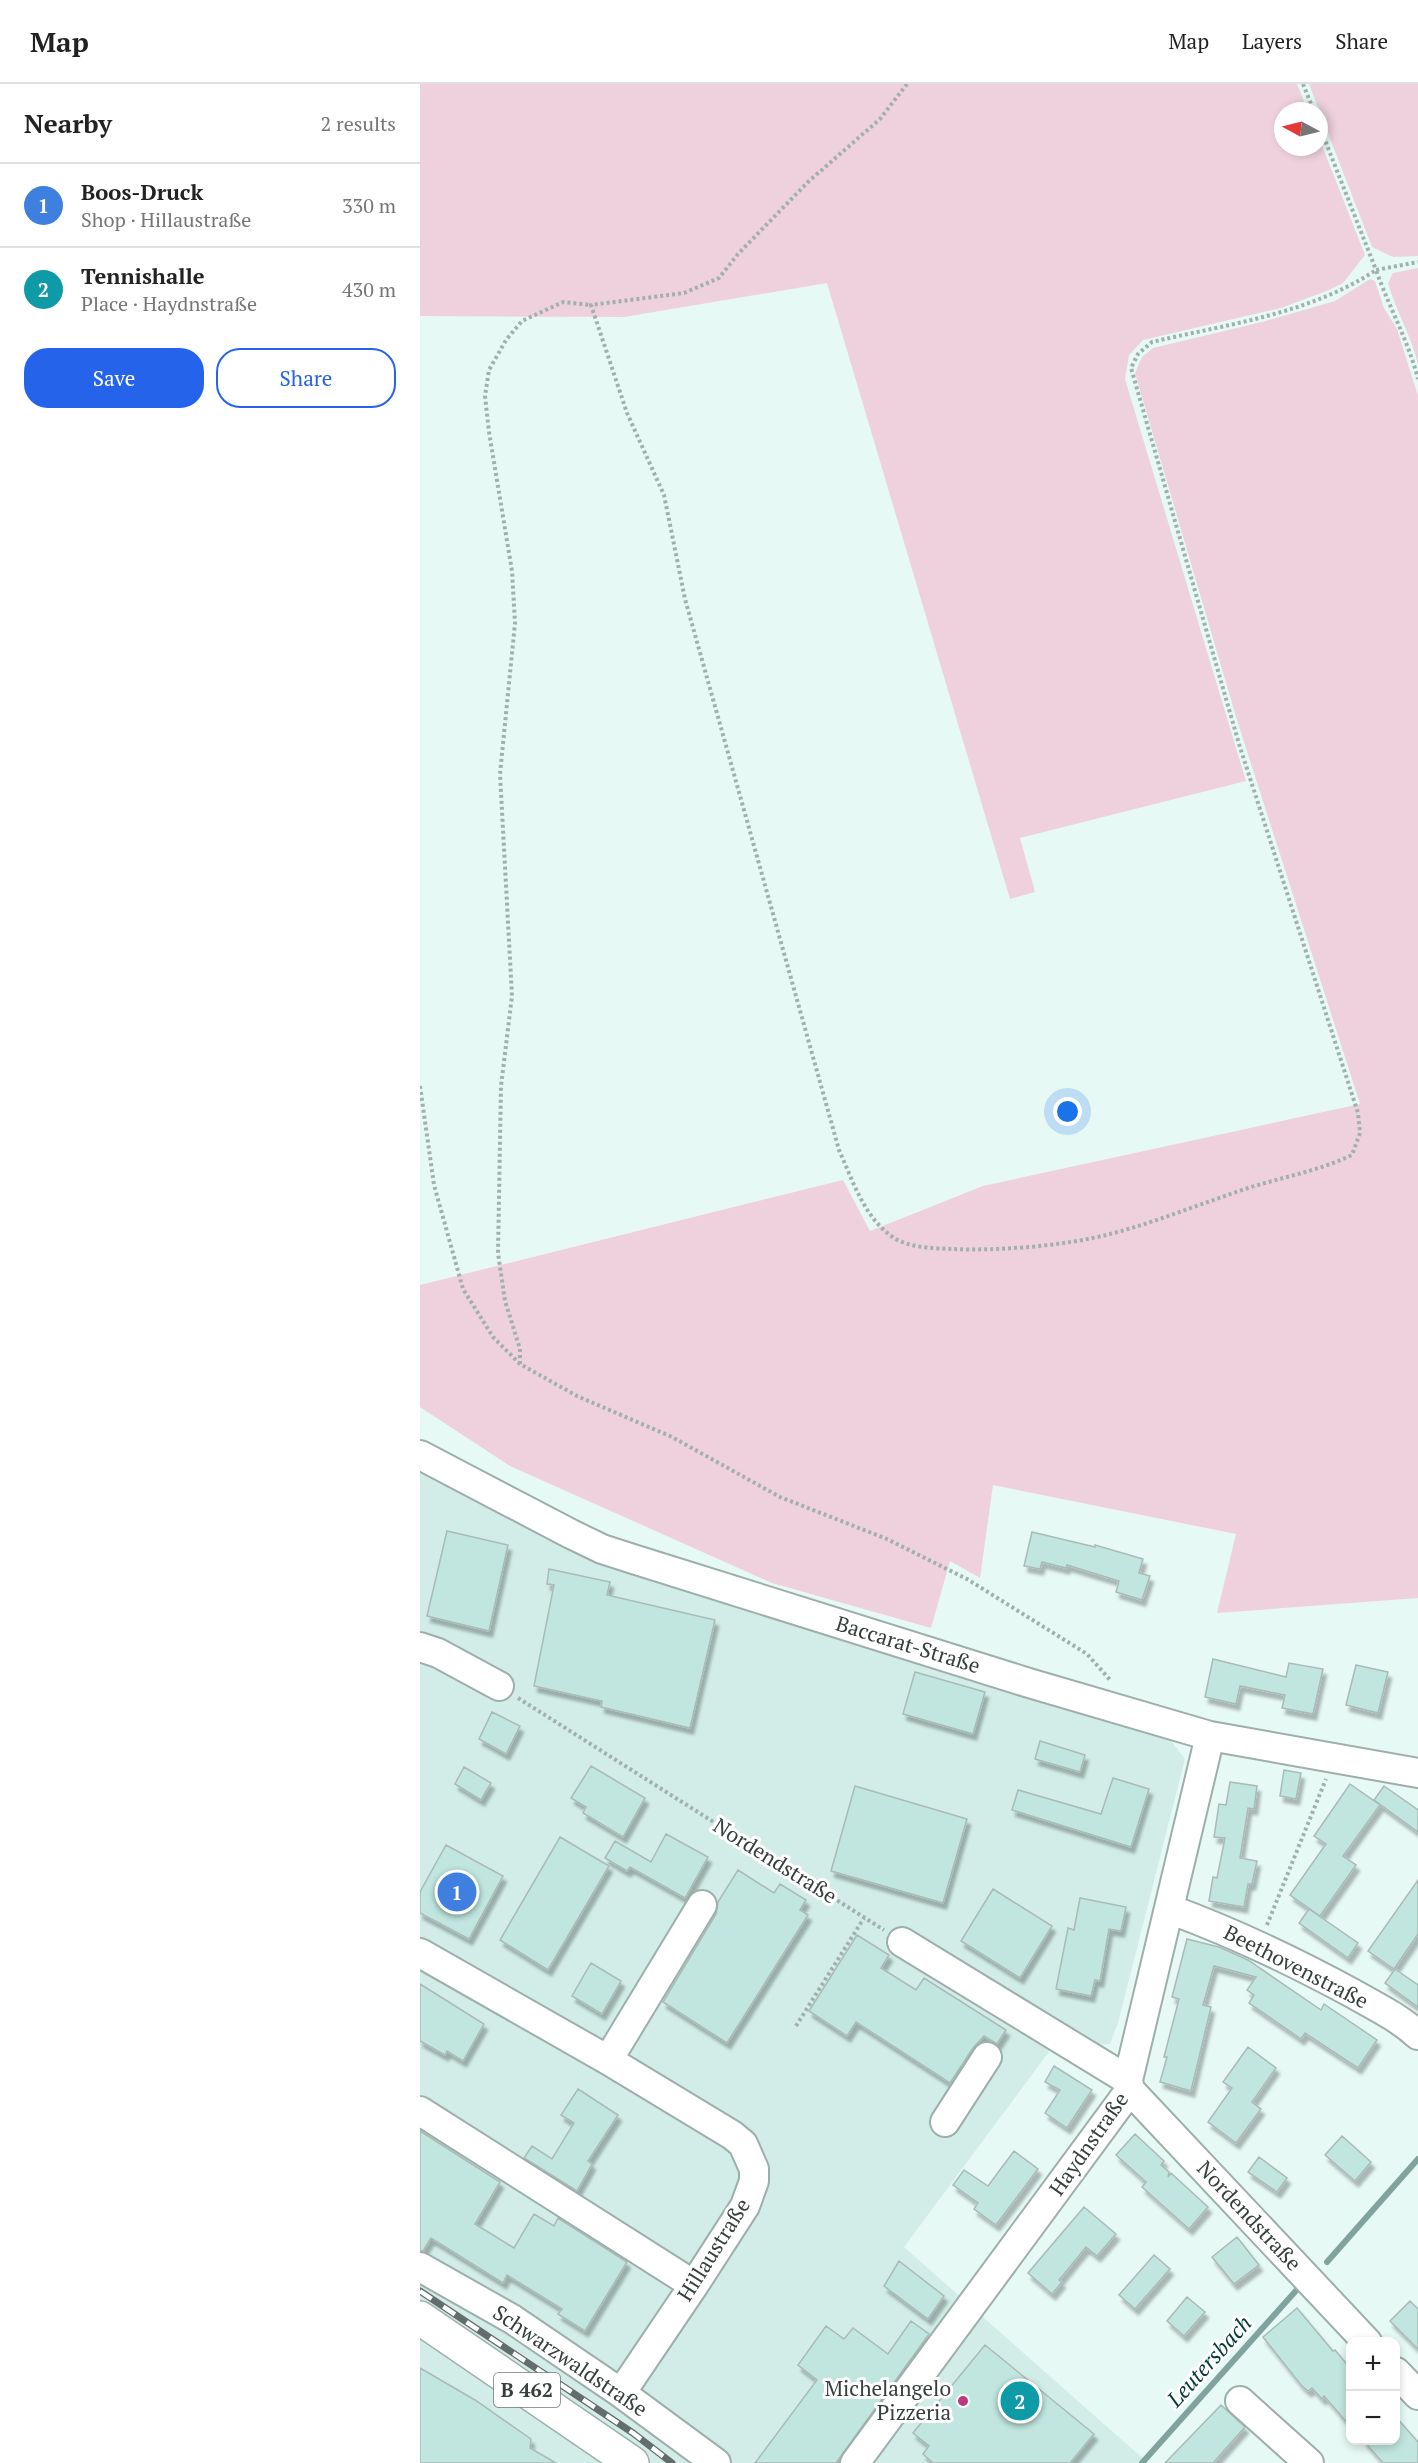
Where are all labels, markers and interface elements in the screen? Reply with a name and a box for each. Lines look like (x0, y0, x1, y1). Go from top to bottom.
text: Map (30, 23, 89, 60)
text: Map (1168, 27, 1209, 55)
text: Layers (1242, 27, 1302, 55)
text: Share (1335, 27, 1388, 55)
north arrow (1274, 102, 1328, 156)
text: Nearby (24, 106, 112, 140)
text: 2 results (321, 110, 396, 137)
text: Boos-Druck (81, 177, 203, 206)
text: 1 (38, 192, 49, 219)
text: 330 m (342, 192, 396, 219)
text: Shop · Hillaustraße (81, 206, 251, 233)
text: Tennishalle (81, 261, 205, 290)
text: 2 (38, 276, 49, 303)
text: 430 m (342, 276, 396, 303)
text: Place · Haydnstraße (81, 290, 257, 317)
button: Save (24, 348, 204, 408)
button: Share (216, 348, 396, 408)
your location (1053, 1097, 1082, 1126)
street label: Baccarat-Straße (833, 1609, 984, 1679)
street label: Nordendstraße (708, 1811, 843, 1909)
pin: 1 (438, 1870, 477, 1914)
street label: Beethovenstraße (1220, 1918, 1373, 2014)
street label: Haydnstraße (1042, 2086, 1134, 2201)
street label: Nordendstraße (1191, 2154, 1308, 2276)
street label: Hillaustraße (670, 2193, 756, 2306)
street label: Schwarzwaldstraße (488, 2298, 653, 2422)
water label: Leutersbach (1159, 2309, 1257, 2413)
map controls (1346, 2337, 1400, 2445)
button: + (1346, 2337, 1400, 2391)
road number: B 462 (494, 2373, 560, 2407)
place label: Michelangelo Pizzeria (825, 2374, 951, 2426)
pin: 2 (1000, 2378, 1040, 2424)
button: − (1346, 2391, 1400, 2445)
marker: Michelangelo Pizzeria (956, 2394, 970, 2408)

